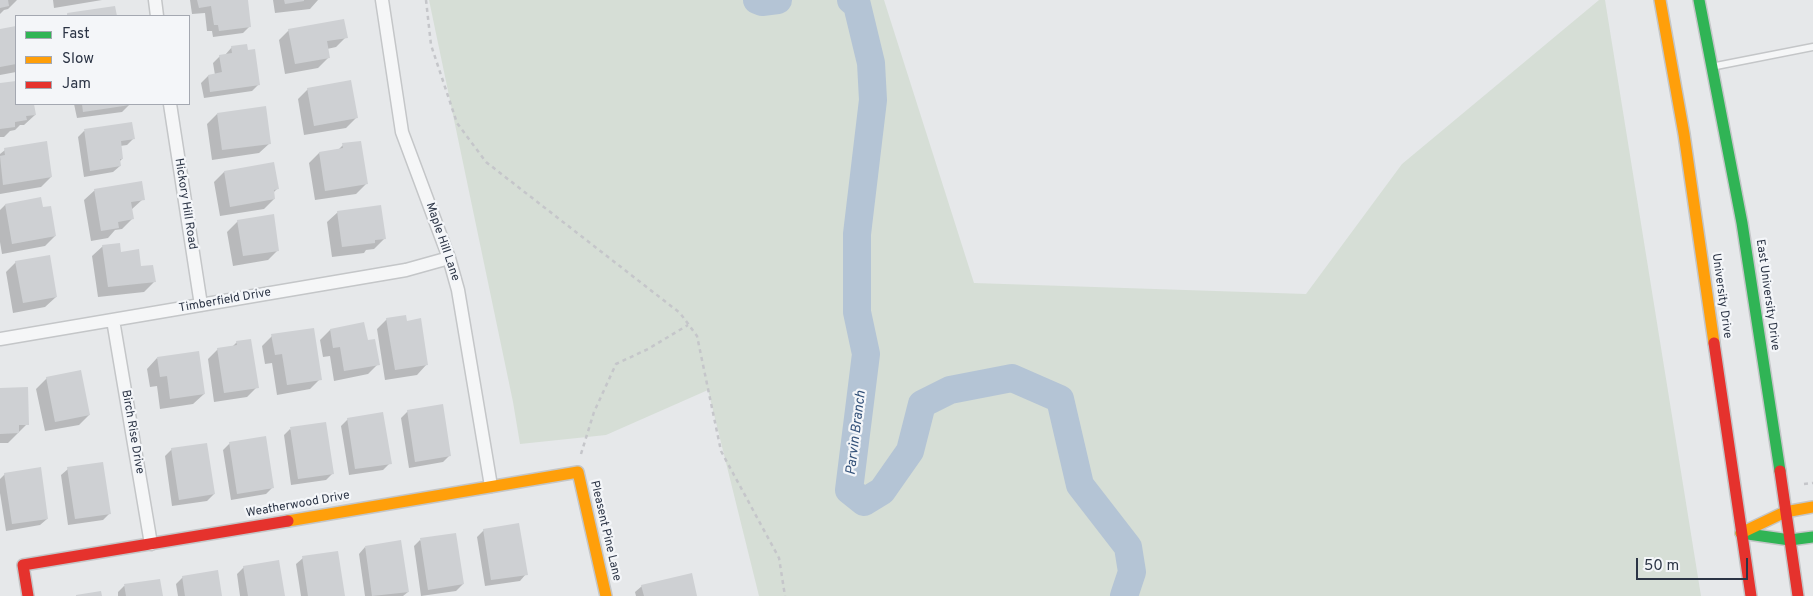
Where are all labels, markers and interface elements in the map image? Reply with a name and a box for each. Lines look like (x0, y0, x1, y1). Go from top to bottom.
legend (15, 15, 190, 105)
text: Fast (62, 25, 90, 44)
text: Slow (62, 50, 94, 69)
text: Jam (62, 75, 91, 94)
street label: Hickory Hill Road (171, 157, 199, 251)
street label: Maple Hill Lane (422, 201, 462, 283)
street label: East University Drive (1752, 238, 1782, 352)
street label: University Drive (1708, 252, 1734, 340)
street label: Timberfield Drive (178, 286, 272, 316)
street label: Birch Rise Drive (118, 389, 146, 475)
water label: Parvin Branch (843, 390, 871, 476)
street label: Pleasent Pine Lane (586, 479, 624, 583)
street label: Weatherwood Drive (245, 489, 351, 521)
scale bar (1638, 548, 1750, 580)
text: 50 m (1644, 557, 1679, 576)

